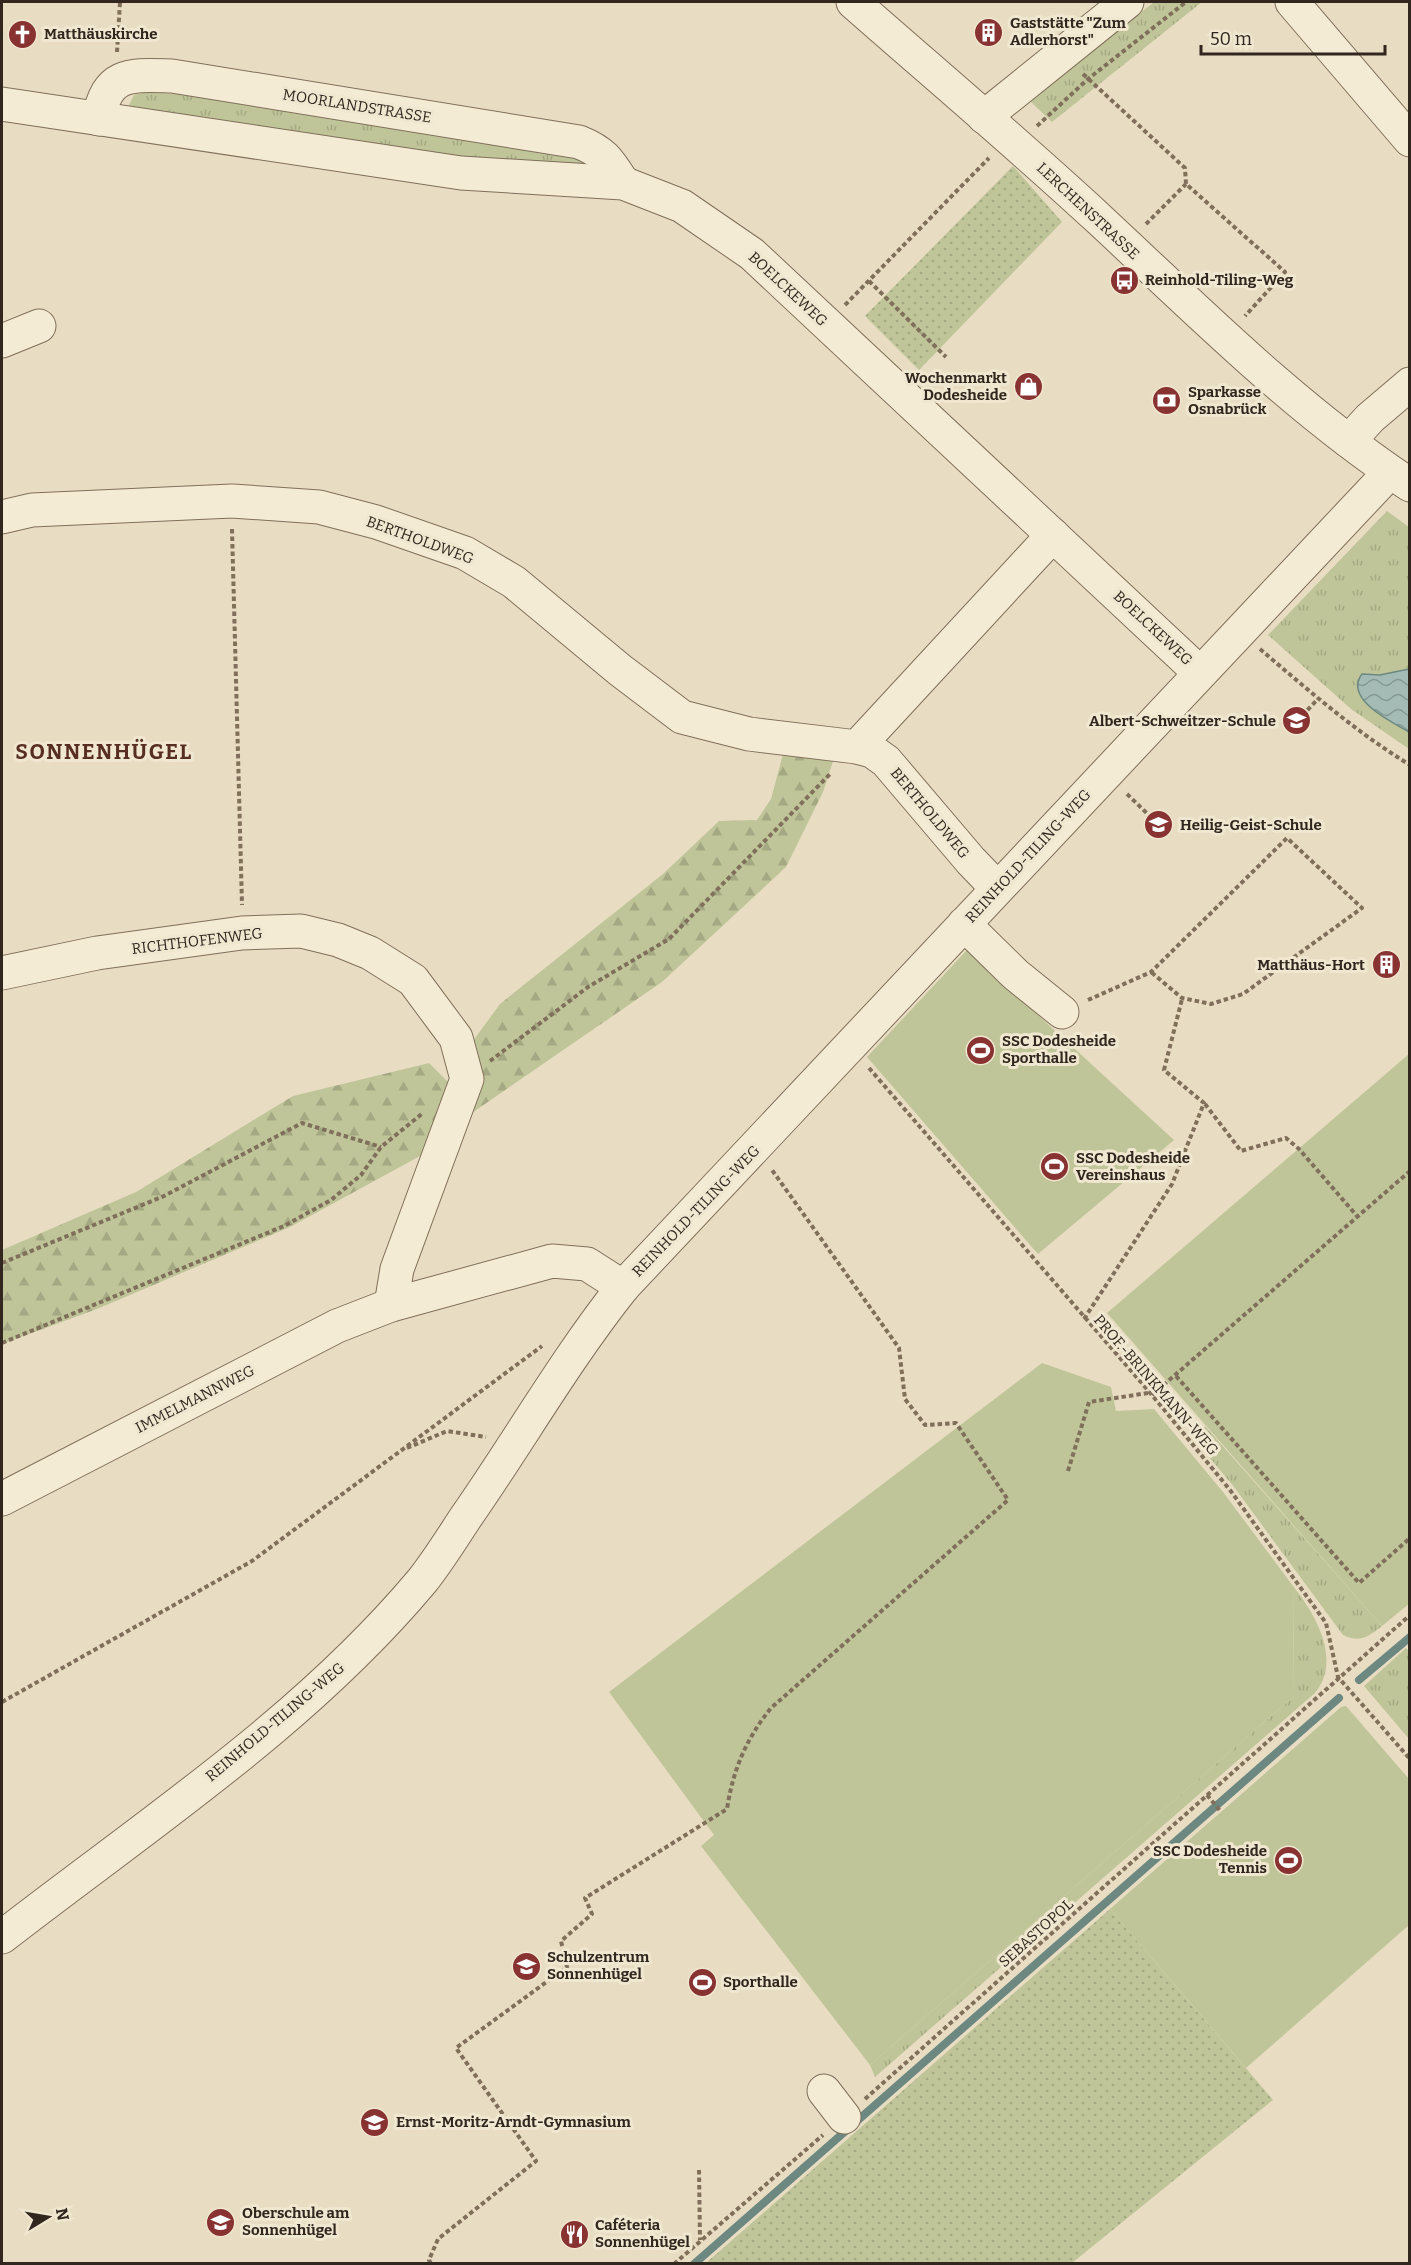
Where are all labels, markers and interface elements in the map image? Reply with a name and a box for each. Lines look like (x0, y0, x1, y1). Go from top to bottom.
place label: Gaststätte "Zum Adlerhorst" (1010, 14, 1126, 49)
building icon: Gaststätte "Zum Adlerhorst" (973, 16, 1005, 48)
church icon: Matthäuskirche (7, 18, 39, 50)
scale bar (1201, 18, 1386, 56)
place label: Matthäuskirche (44, 25, 158, 43)
text: 50 m (1210, 28, 1252, 50)
street label: MOORLANDSTRASSE (281, 85, 433, 127)
street label: LERCHENSTRASSE (1033, 159, 1143, 263)
street label: BOELCKEWEG (745, 248, 831, 330)
bus stop icon: Reinhold-Tiling-Weg (1108, 264, 1140, 296)
place label: Reinhold-Tiling-Weg (1145, 271, 1294, 289)
place label: Wochenmarkt Dodesheide (905, 369, 1007, 404)
shop icon: Wochenmarkt Dodesheide (1012, 371, 1044, 403)
place label: Sparkasse Osnabrück (1188, 383, 1266, 418)
bank icon: Sparkasse Osnabrück (1151, 385, 1183, 417)
street label: BERTHOLDWEG (364, 512, 476, 568)
street label: BOELCKEWEG (1110, 587, 1196, 669)
school or university icon: Albert-Schweitzer-Schule (1281, 705, 1313, 737)
place label: Albert-Schweitzer-Schule (1089, 712, 1276, 730)
district label: SONNENHÜGEL (15, 738, 193, 765)
street label: BERTHOLDWEG (887, 764, 973, 862)
street label: REINHOLD-TILING-WEG (961, 786, 1095, 926)
school or university icon: Heilig-Geist-Schule (1143, 809, 1175, 841)
place label: Heilig-Geist-Schule (1180, 816, 1322, 834)
street label: RICHTHOFENWEG (130, 924, 264, 958)
building icon: Matthäus-Hort (1370, 949, 1402, 981)
place label: Matthäus-Hort (1257, 956, 1365, 974)
place label: SSC Dodesheide Sporthalle (1002, 1032, 1116, 1067)
sports icon: SSC Dodesheide Sporthalle (965, 1034, 997, 1066)
street label: REINHOLD-TILING-WEG (628, 1142, 764, 1280)
place label: SSC Dodesheide Vereinshaus (1076, 1149, 1190, 1184)
sports icon: SSC Dodesheide Vereinshaus (1039, 1151, 1071, 1183)
street label: PROF.-BRINKMANN-WEG (1090, 1311, 1222, 1459)
street label: IMMELMANNWEG (132, 1361, 258, 1437)
street label: REINHOLD-TILING-WEG (202, 1659, 348, 1785)
place label: SSC Dodesheide Tennis (1153, 1842, 1267, 1877)
sports icon: SSC Dodesheide Tennis (1272, 1844, 1304, 1876)
street label: SEBASTOPOL (995, 1895, 1077, 1971)
place label: Schulzentrum Sonnenhügel (547, 1948, 650, 1983)
school or university icon: Schulzentrum Sonnenhügel (510, 1950, 542, 1982)
sports icon: Sporthalle (686, 1966, 718, 1998)
place label: Sporthalle (723, 1973, 798, 1991)
school or university icon: Ernst-Moritz-Arndt-Gymnasium (359, 2106, 391, 2138)
place label: Ernst-Moritz-Arndt-Gymnasium (396, 2113, 631, 2131)
north arrow (18, 2187, 78, 2247)
place label: Oberschule am Sonnenhügel (242, 2204, 350, 2239)
text: N (52, 2206, 73, 2222)
school or university icon: Oberschule am Sonnenhügel (205, 2206, 237, 2238)
place label: Caféteria Sonnenhügel (595, 2216, 690, 2251)
restaurant icon: Caféteria Sonnenhügel (558, 2218, 590, 2250)

